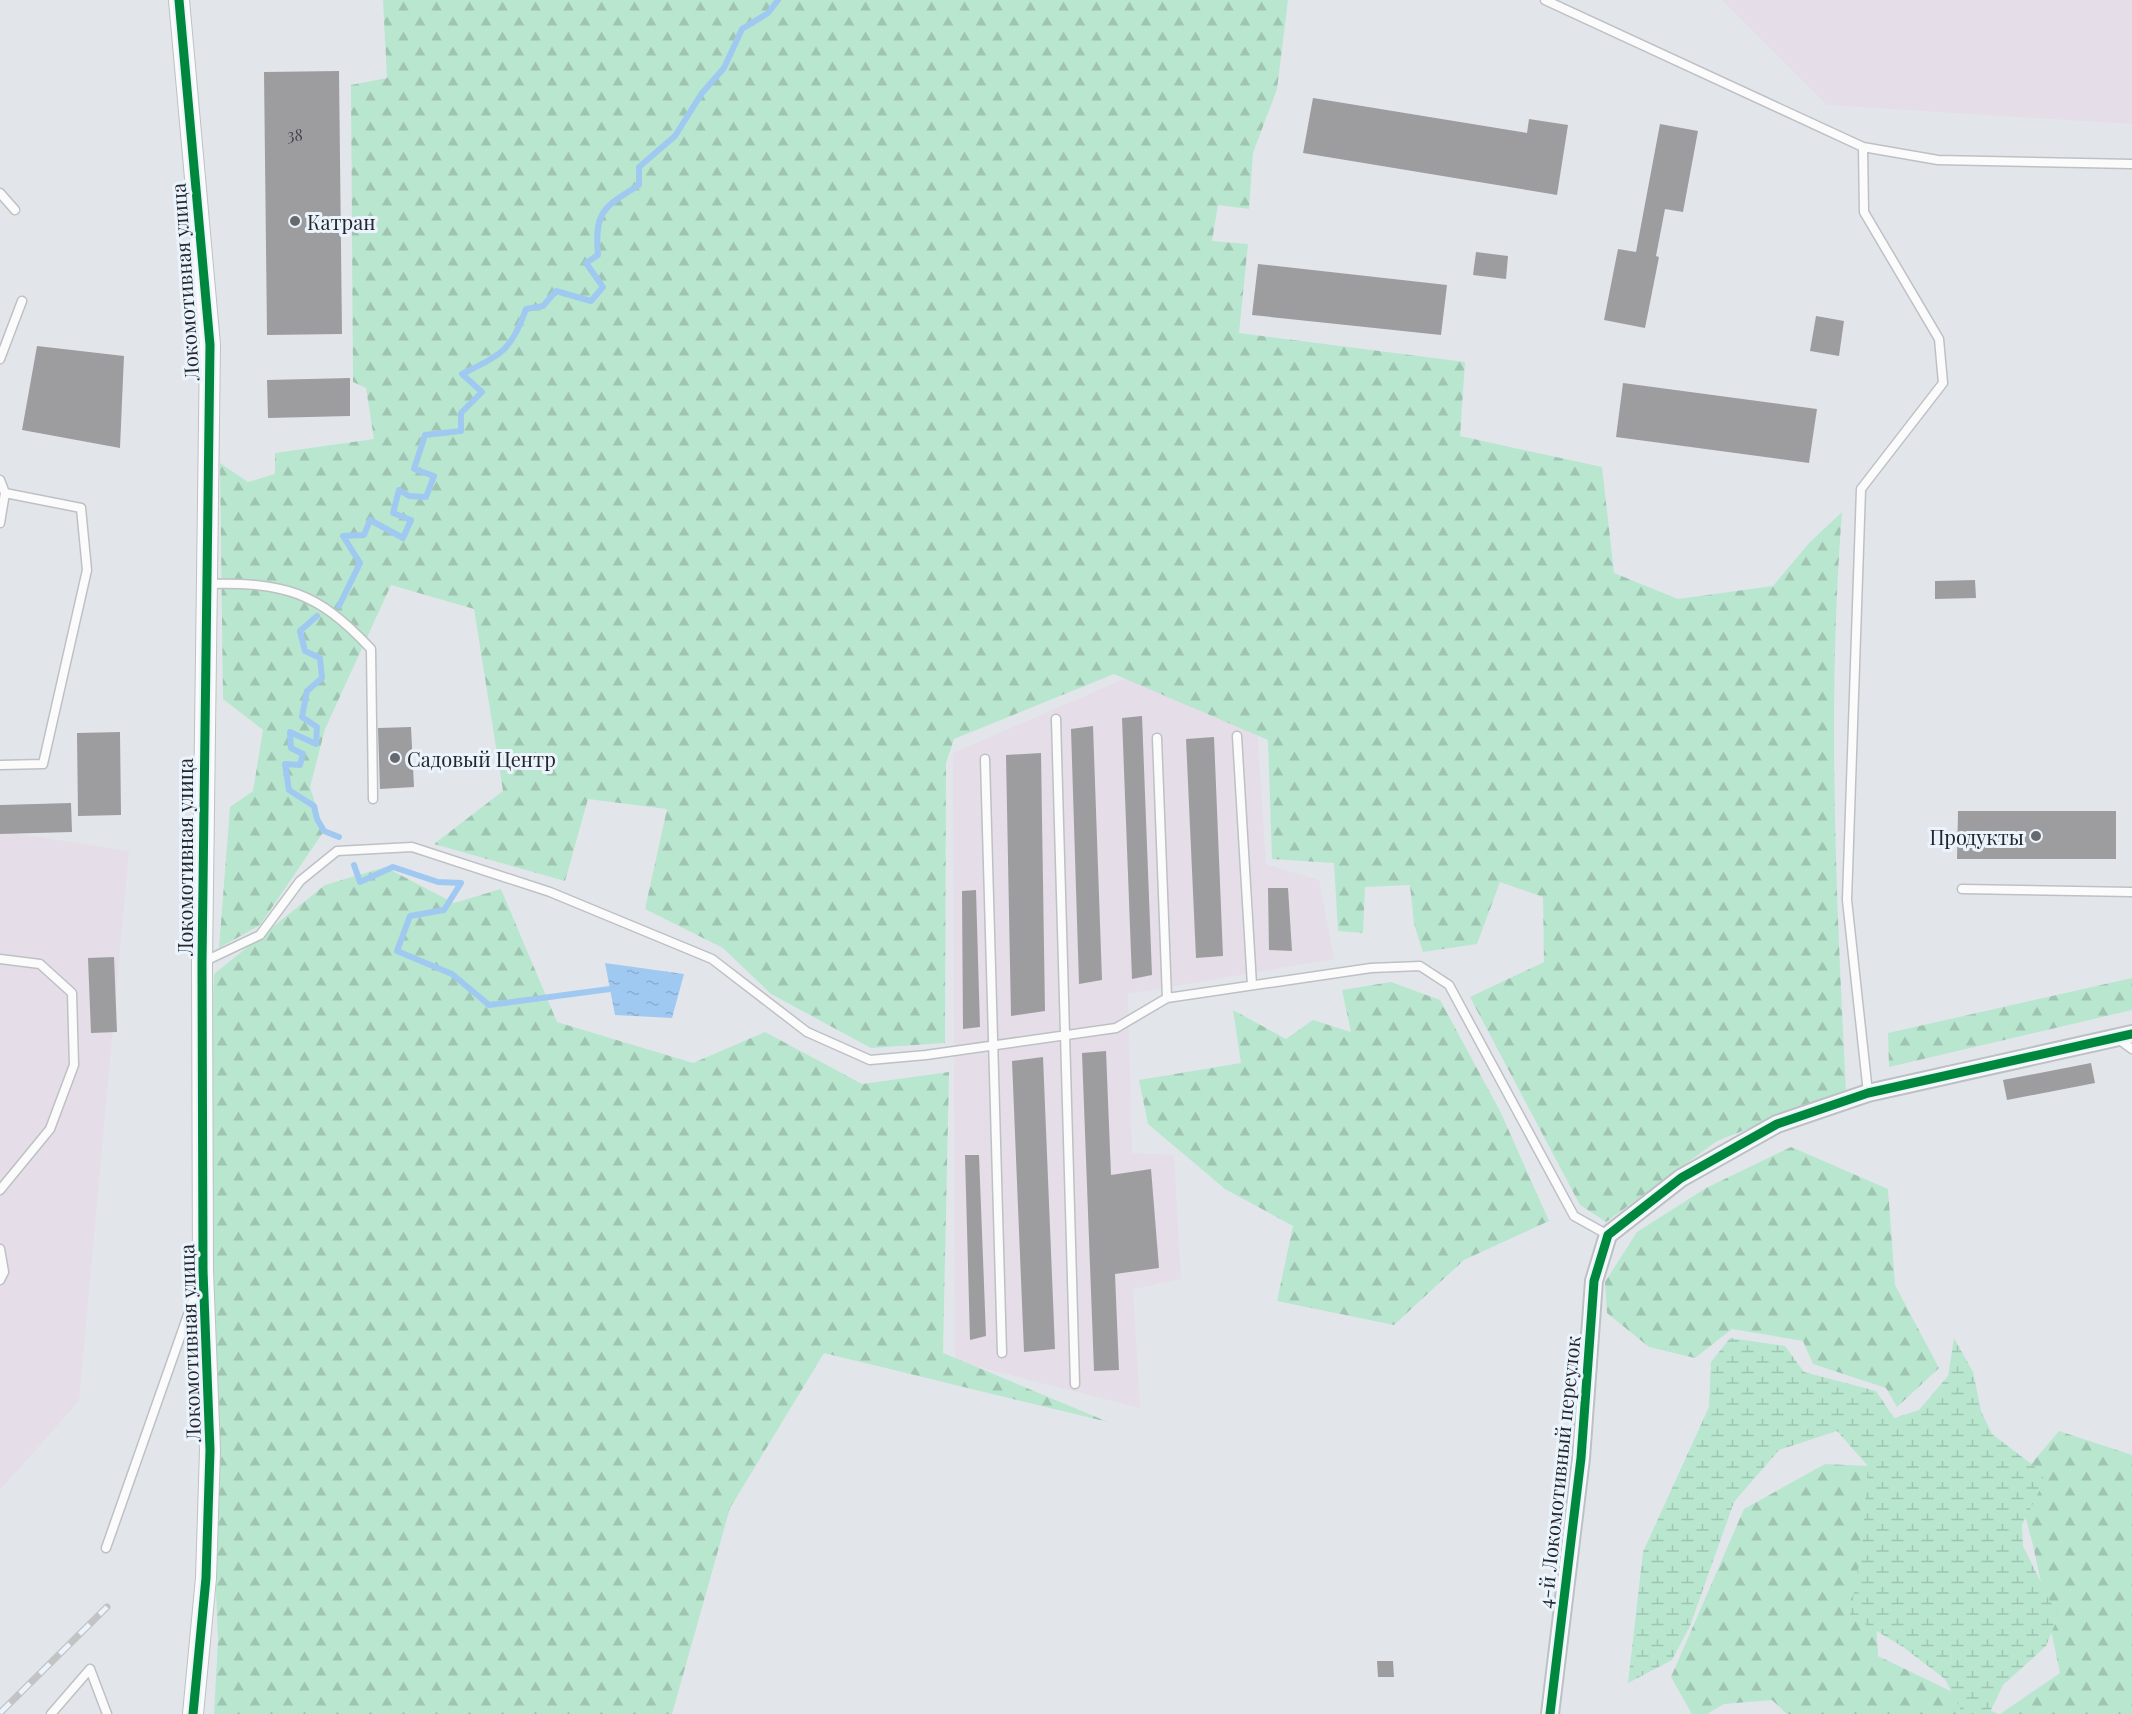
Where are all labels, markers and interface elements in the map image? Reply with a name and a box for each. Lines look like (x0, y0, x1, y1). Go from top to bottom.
house number: 38 (287, 124, 303, 145)
street label: Локомотивная улица (164, 182, 204, 383)
place label: Катран (307, 208, 375, 235)
marker: Катран (288, 214, 302, 228)
place label: Садовый Центр (407, 745, 556, 772)
marker: Садовый Центр (388, 751, 402, 765)
street label: Локомотивная улица (171, 758, 198, 957)
place label: Продукты (1929, 823, 2024, 850)
marker: Продукты (2029, 829, 2043, 843)
street label: Локомотивная улица (172, 1244, 206, 1443)
street label: 4-й Локомотивный переулок (1530, 1334, 1586, 1610)

